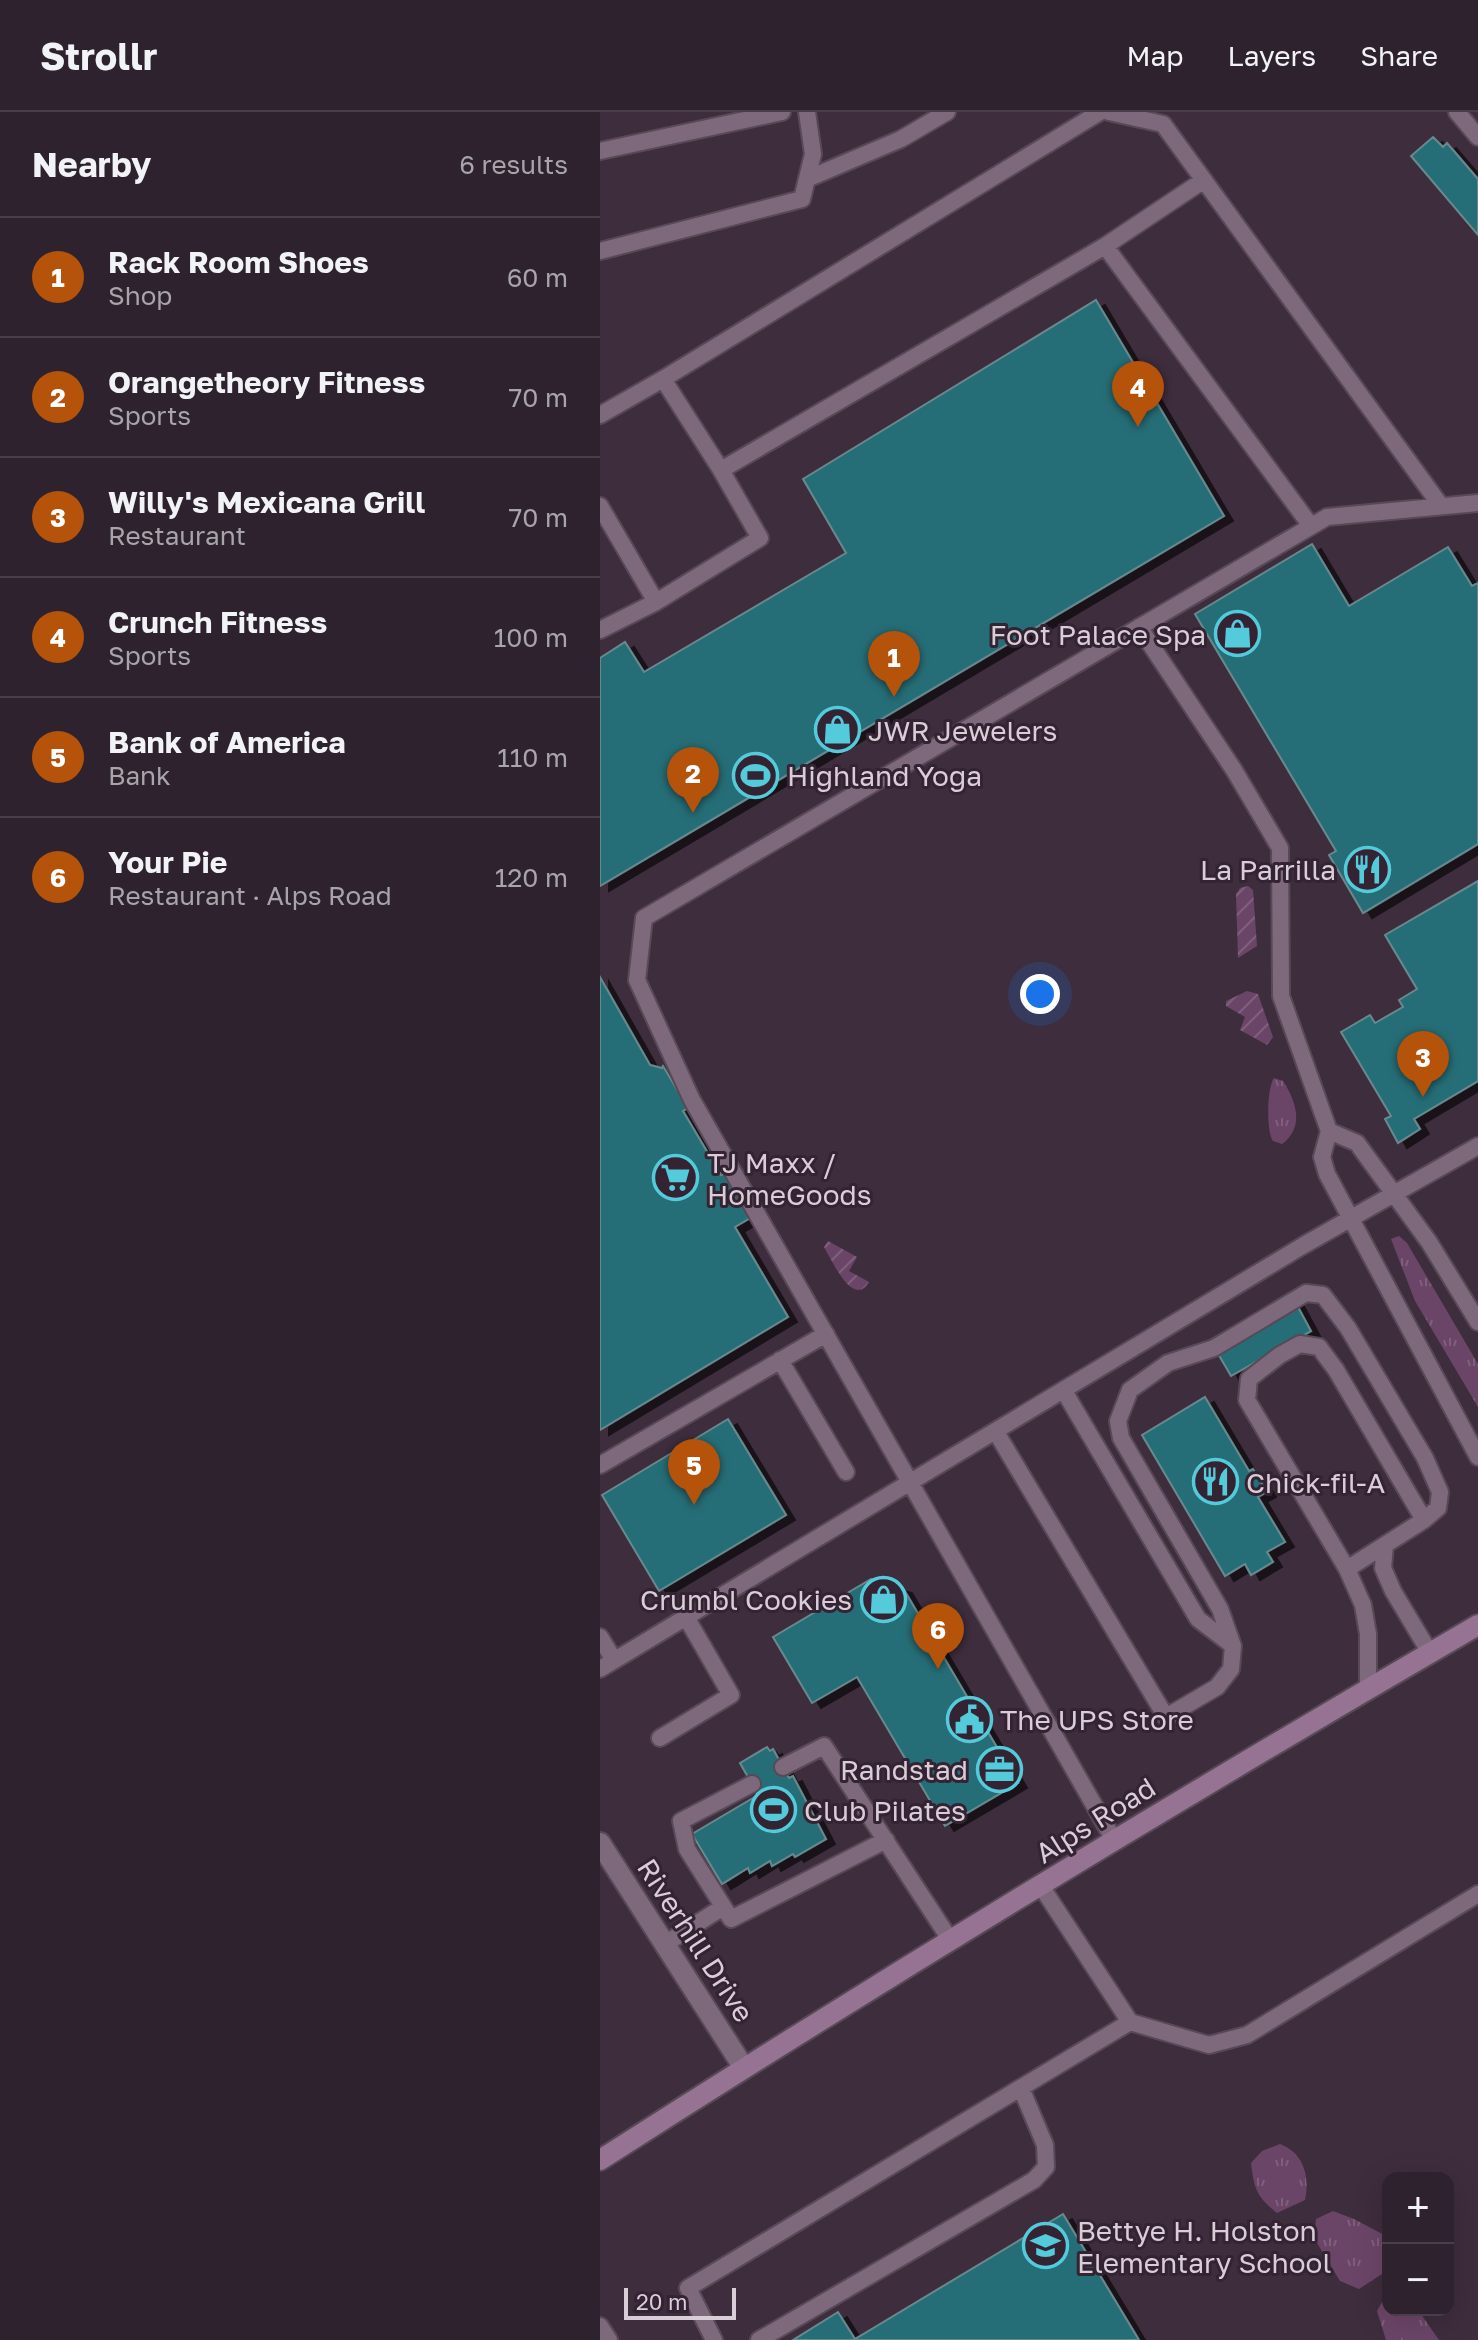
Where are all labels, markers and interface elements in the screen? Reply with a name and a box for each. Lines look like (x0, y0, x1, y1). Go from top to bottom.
text: Strollr (40, 33, 158, 78)
text: Map (1126, 39, 1184, 72)
text: Layers (1228, 39, 1316, 72)
text: Share (1360, 39, 1438, 72)
text: Nearby (32, 144, 152, 184)
text: 6 results (459, 149, 568, 180)
text: Rack Room Shoes (108, 244, 369, 280)
text: 1 (51, 262, 65, 293)
text: 60 m (507, 262, 568, 293)
text: Shop (108, 280, 172, 311)
pin: 4 (1112, 361, 1164, 427)
text: Orangetheory Fitness (108, 364, 425, 400)
text: 2 (50, 382, 66, 413)
text: 70 m (509, 382, 568, 413)
text: Sports (108, 400, 191, 431)
text: Willy's Mexicana Grill (108, 484, 425, 520)
text: 3 (50, 502, 66, 533)
text: 70 m (509, 502, 568, 533)
text: Restaurant (108, 520, 246, 551)
text: Crunch Fitness (108, 604, 327, 640)
shop icon: Foot Palace Spa (1213, 610, 1261, 658)
place label: Foot Palace Spa (990, 618, 1206, 651)
text: 4 (50, 622, 66, 653)
text: 100 m (494, 622, 568, 653)
pin: 1 (868, 631, 920, 697)
text: Sports (108, 640, 191, 671)
shop icon: JWR Jewelers (813, 706, 861, 754)
place label: JWR Jewelers (868, 714, 1057, 747)
text: Bank of America (108, 724, 346, 760)
text: 5 (50, 742, 66, 773)
text: 110 m (497, 742, 568, 773)
pin: 2 (667, 747, 719, 813)
sports icon: Highland Yoga (732, 751, 780, 799)
place label: Highland Yoga (787, 759, 982, 792)
text: Bank (108, 760, 171, 791)
text: Your Pie (108, 844, 227, 880)
restaurant icon: La Parrilla (1343, 845, 1391, 893)
place label: La Parrilla (1200, 853, 1336, 886)
text: 6 (50, 862, 66, 893)
text: 120 m (495, 862, 568, 893)
text: Restaurant · Alps Road (108, 880, 392, 911)
your location (1020, 974, 1060, 1014)
pin: 3 (1397, 1031, 1449, 1097)
place label: TJ Maxx / HomeGoods (707, 1146, 872, 1211)
supermarket icon: TJ Maxx / HomeGoods (652, 1154, 700, 1202)
pin: 5 (668, 1439, 720, 1505)
restaurant icon: Chick-fil-A (1191, 1458, 1239, 1506)
place label: Chick-fil-A (1246, 1466, 1386, 1499)
shop icon: Crumbl Cookies (859, 1575, 907, 1623)
place label: Crumbl Cookies (640, 1583, 852, 1616)
pin: 6 (912, 1603, 964, 1669)
public building icon: The UPS Store (945, 1695, 993, 1743)
place label: The UPS Store (1000, 1703, 1194, 1736)
office icon: Randstad (975, 1745, 1023, 1793)
place label: Randstad (840, 1753, 968, 1786)
street label: Alps Road (1029, 1770, 1161, 1870)
sports icon: Club Pilates (749, 1786, 797, 1834)
place label: Club Pilates (804, 1794, 966, 1827)
street label: Riverhill Drive (631, 1852, 761, 2028)
map controls (1382, 2172, 1454, 2316)
button: + (1382, 2172, 1454, 2244)
place label: Bettye H. Holston Elementary School (1077, 2214, 1331, 2279)
school or university icon: Bettye H. Holston Elementary School (1022, 2222, 1070, 2270)
button: − (1382, 2244, 1454, 2316)
scale bar (624, 2284, 736, 2320)
text: 20 m (636, 2288, 687, 2315)

